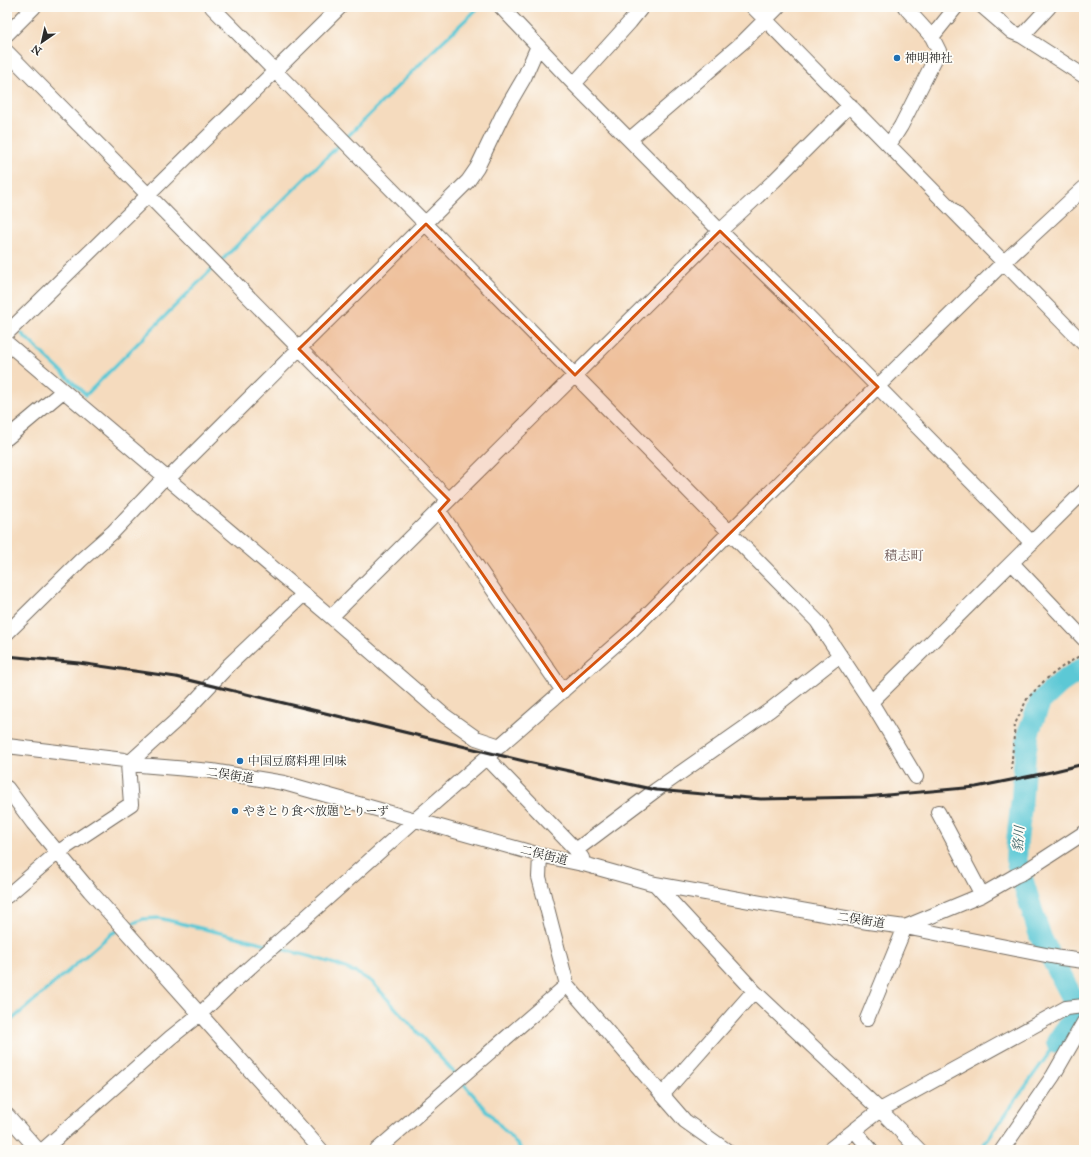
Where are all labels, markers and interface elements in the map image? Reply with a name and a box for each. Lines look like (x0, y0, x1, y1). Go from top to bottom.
north arrow (22, 22, 62, 62)
text: N (29, 42, 44, 58)
place label: 神明神社 (905, 51, 953, 65)
marker: 神明神社 (892, 53, 902, 63)
district label: 積志町 (884, 548, 924, 564)
place label: 中国豆腐料理 回味 (248, 754, 347, 768)
marker: 中国豆腐料理 回味 (235, 756, 245, 766)
street label: 二俣街道 (205, 764, 255, 786)
place label: やきとり食べ放題 とりーず (243, 804, 389, 818)
marker: やきとり食べ放題 とりーず (230, 806, 240, 816)
water label: 貉川 (1010, 824, 1028, 853)
street label: 二俣街道 (519, 842, 569, 868)
street label: 二俣街道 (836, 909, 886, 931)

